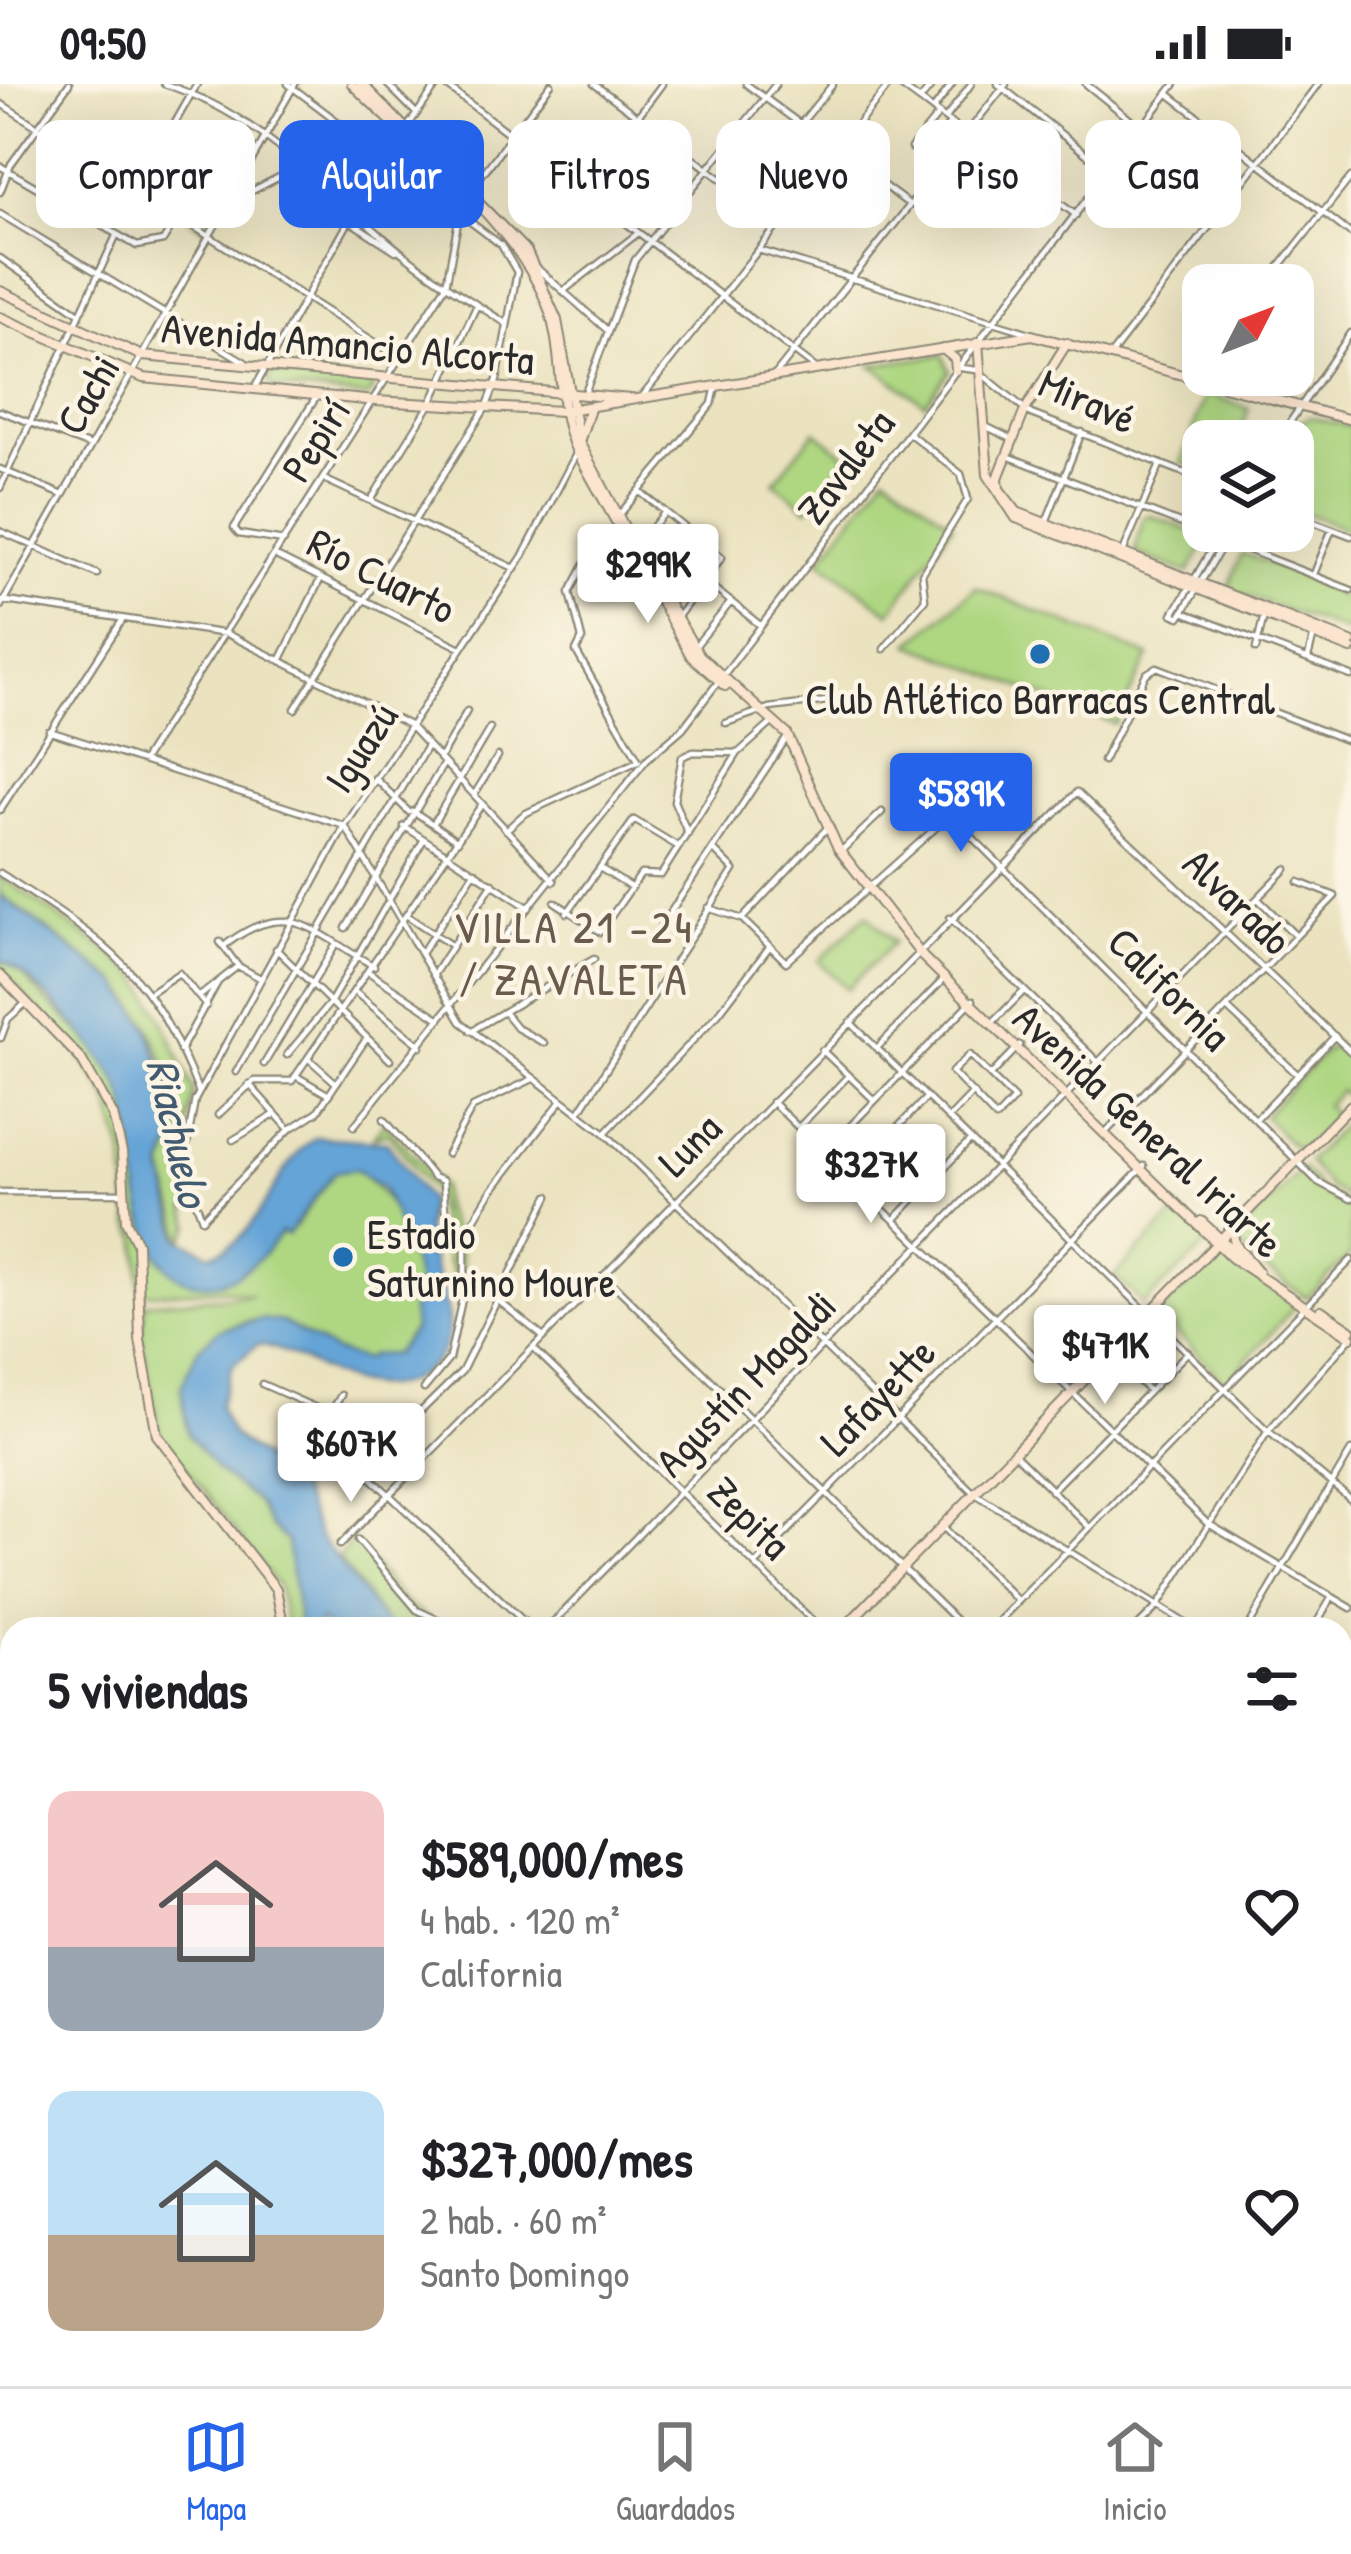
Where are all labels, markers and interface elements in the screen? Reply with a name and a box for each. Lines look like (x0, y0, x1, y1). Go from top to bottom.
text: 09:50 (60, 12, 146, 73)
chip: Comprar (36, 120, 255, 228)
chip: Alquilar (279, 120, 484, 228)
chip: Filtros (508, 120, 692, 228)
chip: Nuevo (716, 120, 890, 228)
chip: Piso (914, 120, 1061, 228)
chip: Casa (1085, 120, 1241, 228)
north arrow (1182, 264, 1314, 396)
map controls (1182, 264, 1314, 552)
street label: Avenida Amancio Alcorta (159, 298, 537, 388)
street label: Cachi (42, 344, 132, 444)
street label: Miravé (1030, 354, 1146, 446)
street label: Pepirí (267, 386, 363, 492)
street label: Zavaleta (783, 397, 907, 535)
button: layers (1182, 420, 1314, 552)
street label: Río Cuarto (298, 514, 466, 636)
pin: $299K (564, 524, 732, 626)
text: $299K (604, 536, 692, 589)
marker: Club Atlético Barracas Central (1027, 641, 1053, 667)
place label: Club Atlético Barracas Central (805, 670, 1276, 727)
street label: Iguazú (310, 691, 410, 803)
pin: $589K (877, 753, 1045, 855)
text: $589K (917, 765, 1005, 818)
street label: Alvarado (1171, 835, 1305, 967)
district label: VILLA 21 -24 / ZAVALETA (453, 896, 695, 1009)
street label: California (1096, 914, 1244, 1062)
street label: Avenida General Iriarte (1002, 990, 1296, 1270)
water label: Riachuelo (132, 1052, 226, 1215)
street label: Luna (645, 1100, 733, 1188)
pin: $327K (787, 1124, 955, 1226)
text: $327K (823, 1136, 919, 1189)
place label: Estadio Saturnino Moure (367, 1205, 616, 1310)
marker: Estadio Saturnino Moure (330, 1244, 356, 1270)
street label: Agustín Magaldi (642, 1278, 848, 1488)
pin: $471K (1021, 1305, 1189, 1407)
text: $471K (1061, 1317, 1149, 1370)
street label: Lafayette (807, 1325, 947, 1467)
pin: $607K (267, 1403, 435, 1505)
text: $607K (305, 1415, 397, 1468)
street label: Zepita (696, 1463, 804, 1571)
text: 5 viviendas (48, 1655, 248, 1724)
icon: filters (1239, 1656, 1305, 1722)
text: $589,000/mes (420, 1824, 683, 1893)
icon: home (144, 1839, 288, 1983)
icon: heart (1239, 1878, 1305, 1944)
text: 4 hab. · 120 m² (420, 1893, 620, 1946)
text: California (420, 1946, 562, 1999)
text: $327,000/mes (420, 2124, 693, 2193)
icon: home (144, 2139, 288, 2283)
icon: heart (1239, 2178, 1305, 2244)
text: 2 hab. · 60 m² (420, 2193, 607, 2246)
text: Santo Domingo (420, 2246, 629, 2299)
tab: Mapa (183, 2414, 249, 2530)
tab: Guardados (616, 2414, 735, 2530)
tab: Inicio (1102, 2414, 1168, 2530)

